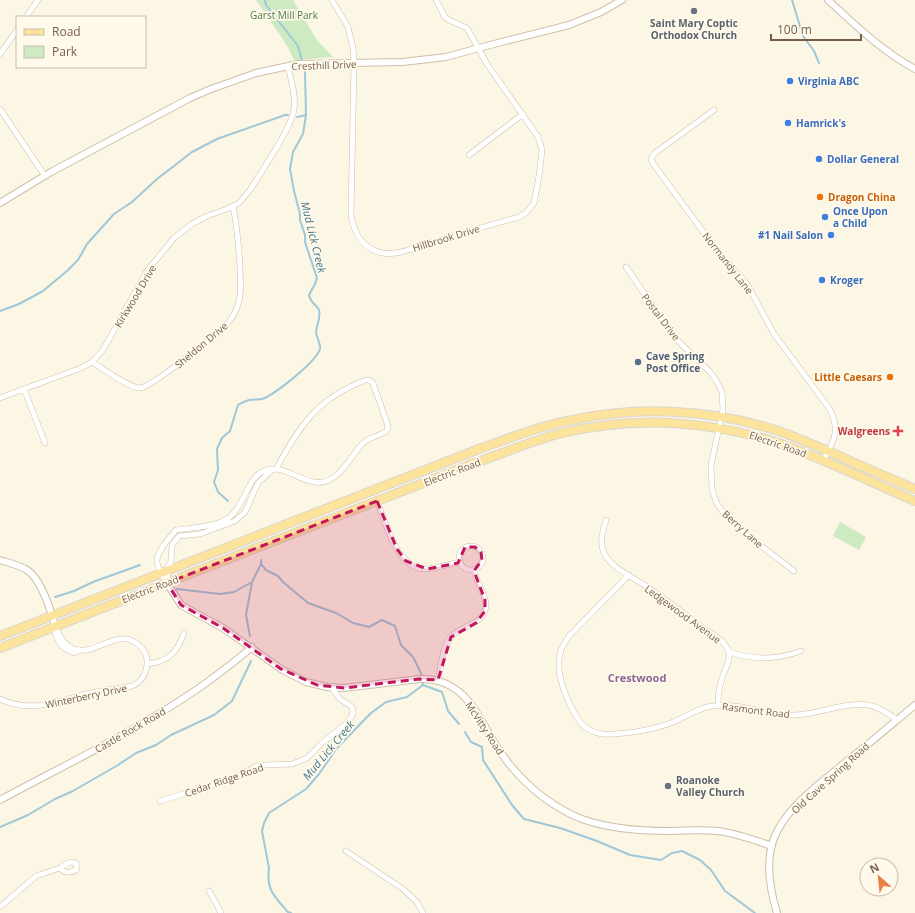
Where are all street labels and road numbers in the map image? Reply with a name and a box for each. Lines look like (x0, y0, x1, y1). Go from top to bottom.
street label: Cresthill Drive (291, 57, 357, 73)
street label: Hillbrook Drive (411, 221, 482, 255)
street label: Normandy Lane (699, 229, 757, 297)
street label: Kirkwood Drive (111, 262, 159, 330)
street label: Postal Drive (639, 291, 684, 344)
street label: Sheldon Drive (172, 318, 231, 371)
street label: Electric Road (747, 428, 809, 460)
street label: Electric Road (422, 455, 482, 489)
street label: Berry Lane (720, 507, 767, 551)
street label: Electric Road (120, 572, 180, 606)
street label: Ledgewood Avenue (642, 582, 724, 647)
street label: Winterberry Drive (44, 680, 128, 711)
street label: McVitty Road (463, 699, 507, 757)
street label: Rasmont Road (721, 699, 791, 721)
street label: Castle Rock Road (92, 704, 168, 756)
street label: Old Cave Spring Road (788, 739, 872, 817)
street label: Cedar Ridge Road (183, 760, 265, 800)

